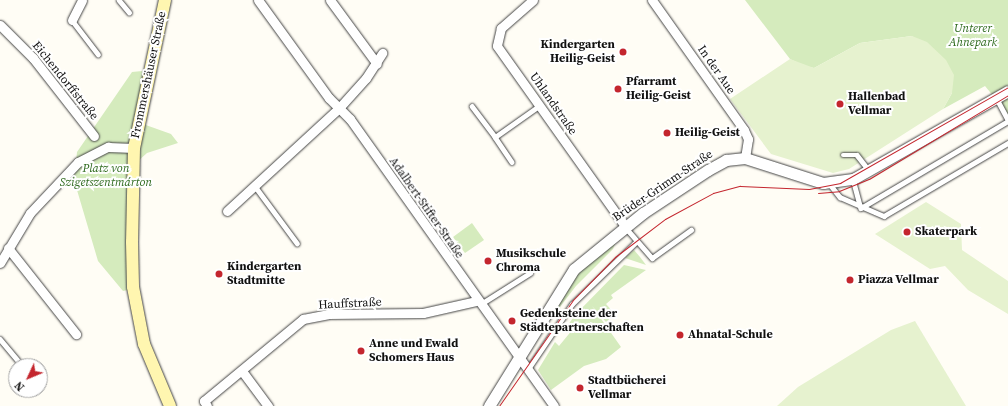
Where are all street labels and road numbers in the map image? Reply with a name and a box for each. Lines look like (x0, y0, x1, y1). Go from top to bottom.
street label: Frommershäuser Straße (128, 10, 170, 140)
street label: Eichendorffstraße (29, 39, 101, 123)
street label: In der Aue (694, 43, 738, 97)
street label: Uhlandstraße (526, 70, 580, 138)
street label: Brüder-Grimm-Straße (610, 147, 716, 225)
street label: Adalbert-Stifter-Straße (386, 155, 466, 261)
street label: Hauffstraße (318, 295, 382, 313)

